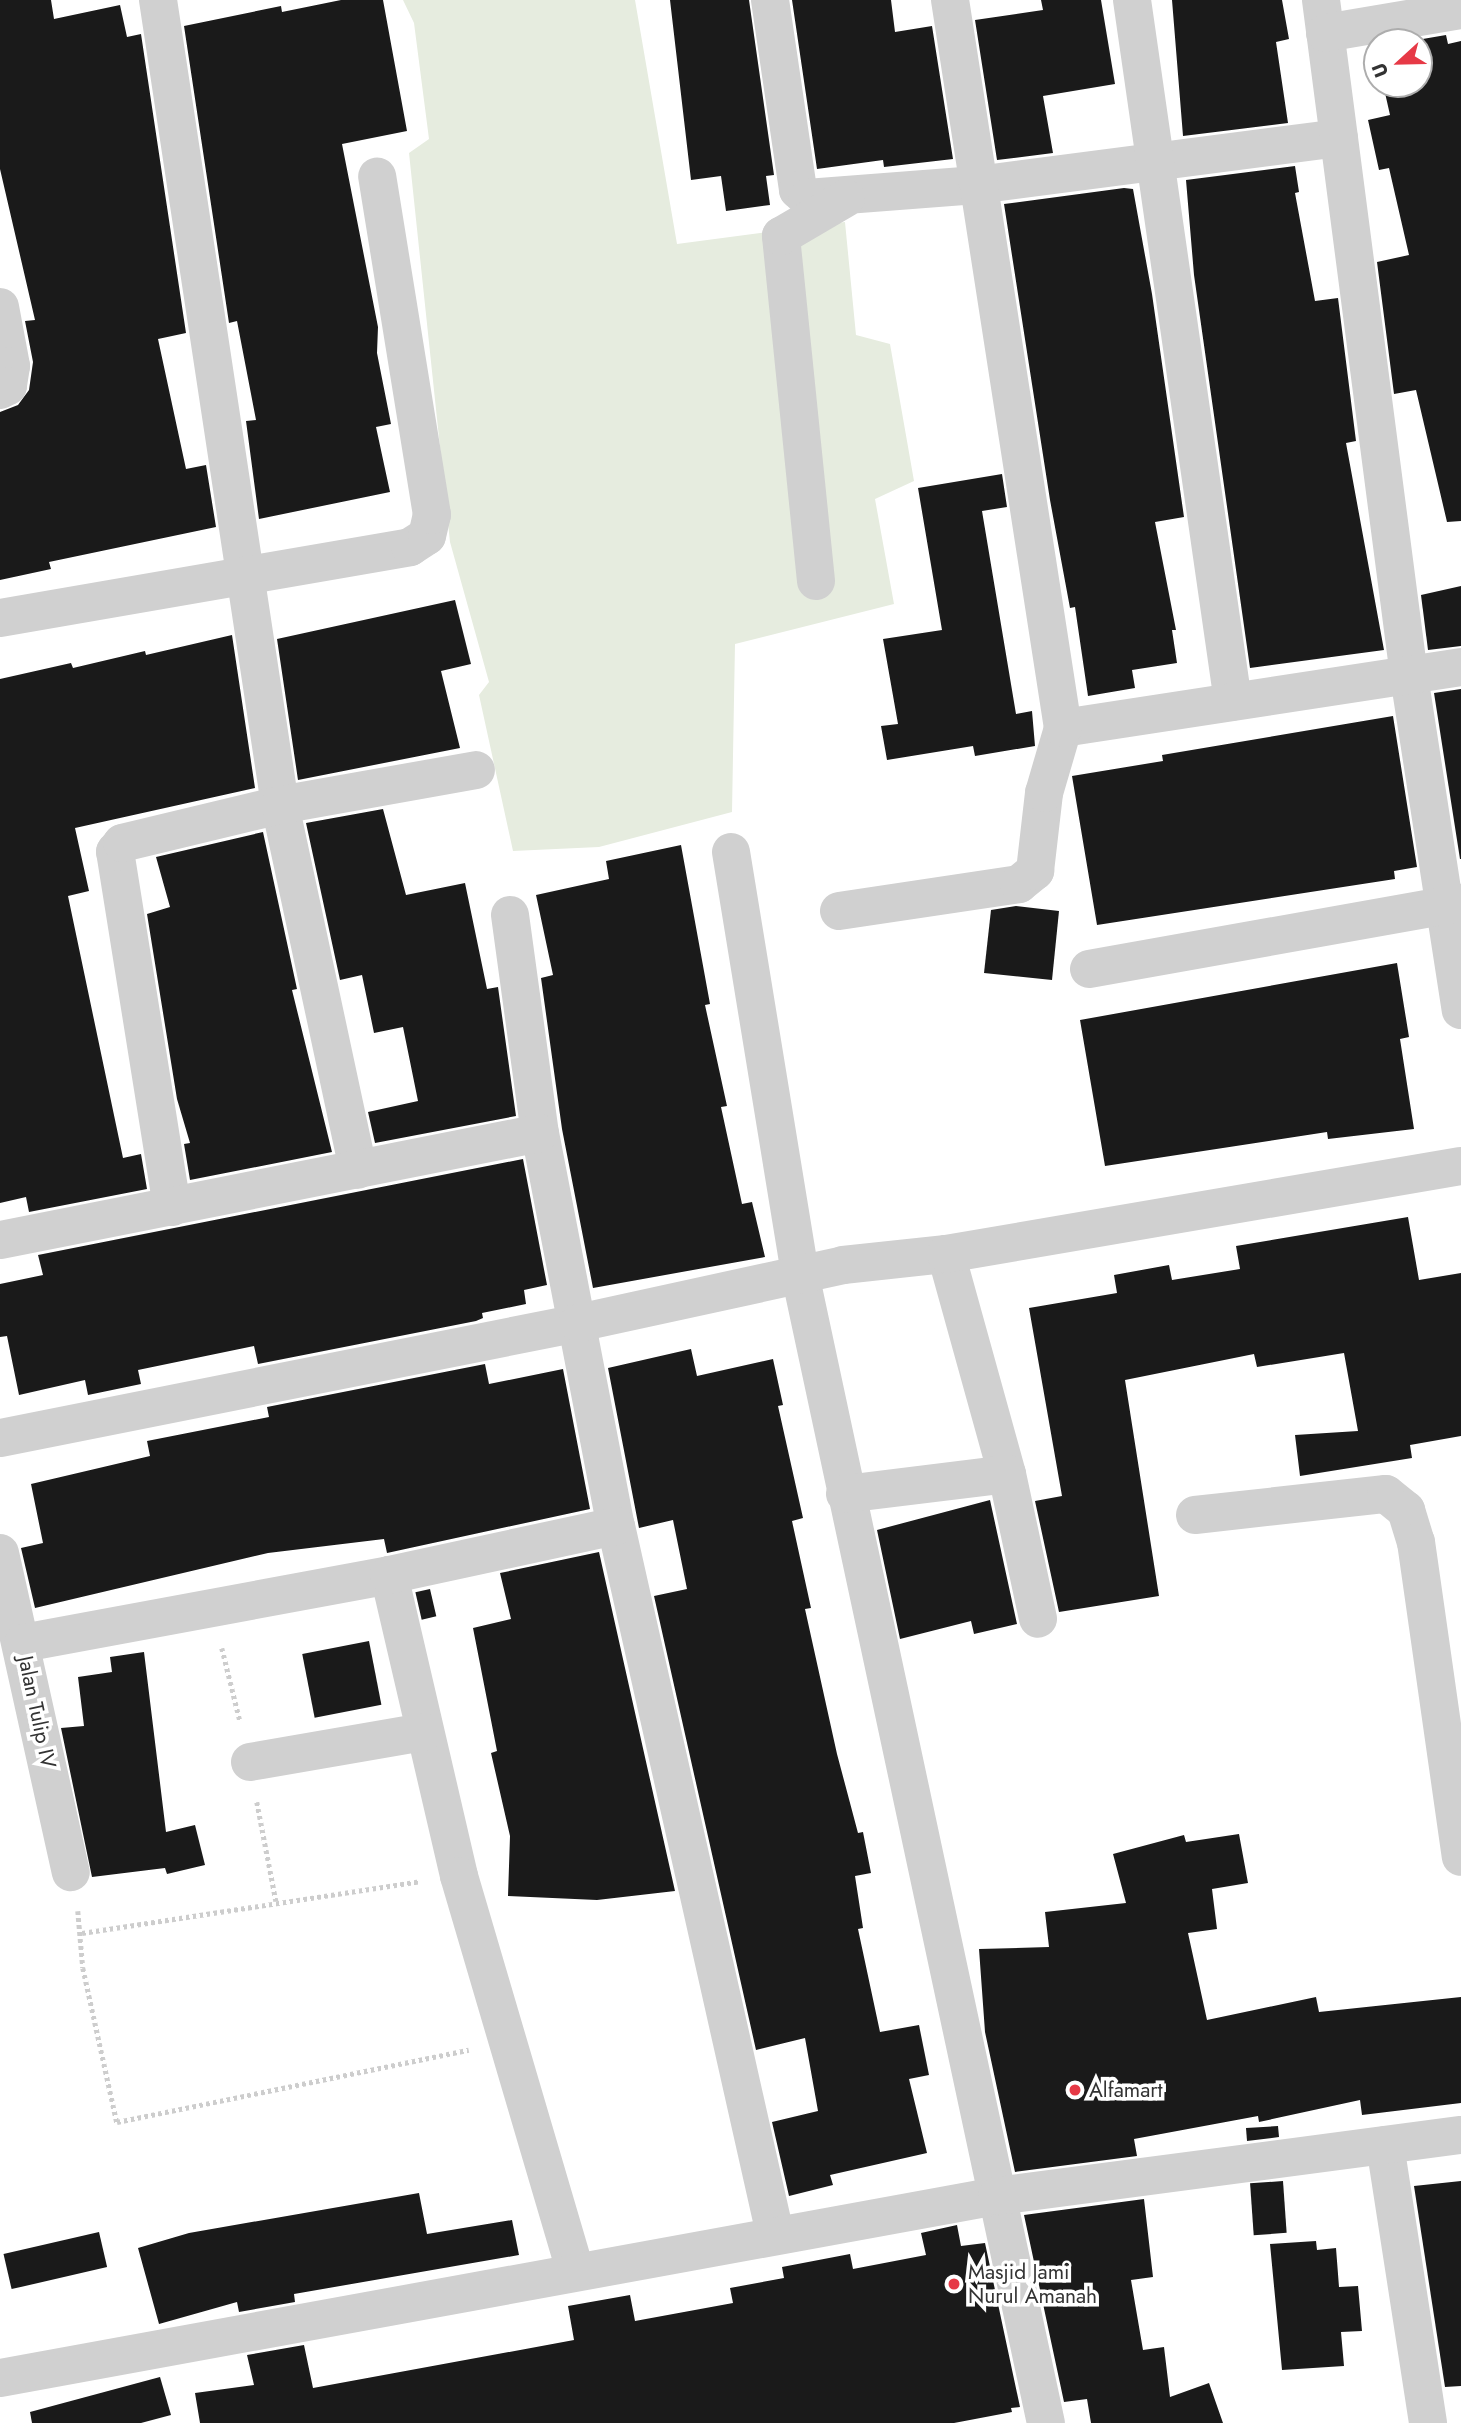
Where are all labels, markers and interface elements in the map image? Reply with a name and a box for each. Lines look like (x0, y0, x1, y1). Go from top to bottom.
north arrow (1363, 28, 1433, 98)
text: U (1365, 59, 1395, 82)
street label: Jalan Tulip IV (13, 1654, 61, 1770)
place label: Alfamart (1089, 2077, 1163, 2103)
marker: Alfamart (1067, 2082, 1083, 2098)
place label: Masjid Jami Nurul Amanah (968, 2259, 1097, 2309)
marker: Masjid Jami Nurul Amanah (946, 2276, 962, 2292)

